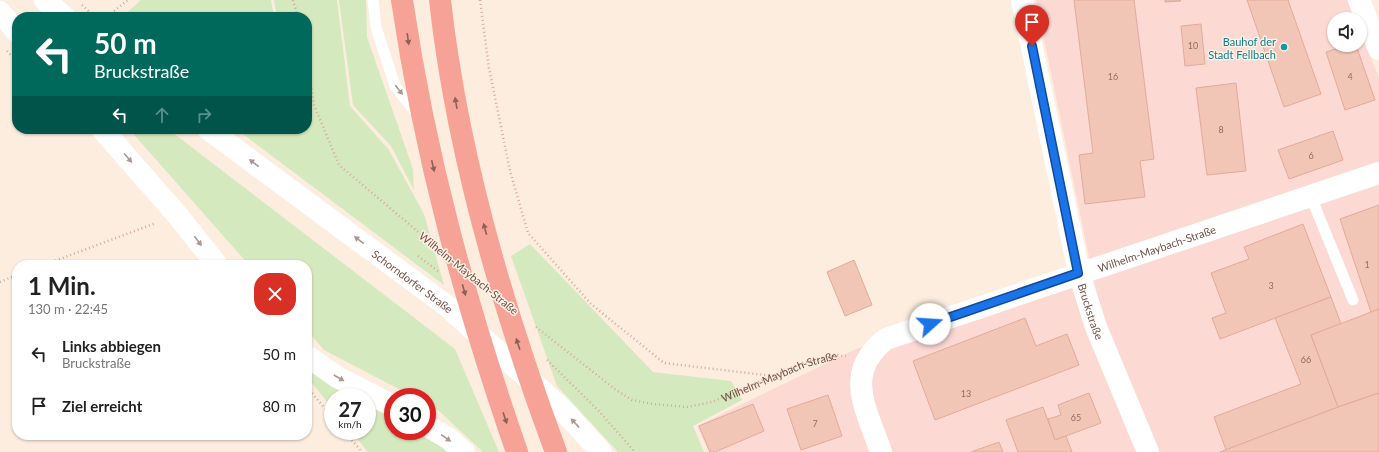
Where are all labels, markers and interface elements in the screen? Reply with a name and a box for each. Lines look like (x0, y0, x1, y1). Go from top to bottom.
pin (1015, 5, 1049, 46)
icon: arrive (1021, 11, 1043, 33)
map controls (1327, 12, 1367, 52)
button: sound (1327, 12, 1367, 52)
text: 50 m (94, 26, 157, 60)
icon: left (28, 28, 80, 80)
one-way arrow (405, 33, 411, 45)
place label: Bauhof der Stadt Fellbach (1208, 35, 1276, 61)
house number: 10 (1188, 40, 1198, 51)
marker: Bauhof der Stadt Fellbach (1279, 42, 1289, 52)
text: Bruckstraße (94, 60, 189, 82)
house number: 16 (1108, 71, 1118, 82)
house number: 4 (1347, 71, 1353, 82)
one-way arrow (394, 85, 403, 96)
one-way arrow (453, 97, 459, 109)
icon: left (109, 104, 131, 126)
icon: ahead (151, 104, 173, 126)
icon: right (193, 104, 215, 126)
house number: 8 (1218, 124, 1224, 135)
house number: 6 (1308, 150, 1314, 161)
one-way arrow (123, 153, 132, 164)
one-way arrow (248, 159, 259, 167)
one-way arrow (430, 160, 436, 172)
street label: Wilhelm-Maybach-Straße (1096, 222, 1217, 274)
one-way arrow (482, 223, 488, 235)
street label: Wilhelm-Maybach-Straße (417, 229, 521, 317)
one-way arrow (353, 235, 364, 244)
one-way arrow (193, 236, 202, 247)
street label: Schorndorfer Straße (370, 247, 456, 315)
house number: 1 (1364, 259, 1370, 270)
text: 1 Min. (28, 271, 96, 300)
button: close (254, 273, 296, 315)
house number: 3 (1268, 280, 1274, 291)
street label: Bruckstraße (1076, 281, 1107, 341)
one-way arrow (462, 284, 468, 296)
text: 130 m · 22:45 (28, 301, 108, 317)
position arrow (909, 303, 951, 345)
text: Links abbiegen (62, 337, 161, 355)
one-way arrow (515, 338, 521, 350)
icon: left (28, 343, 50, 365)
text: 50 m (262, 345, 296, 363)
street label: Wilhelm-Maybach-Straße (719, 348, 838, 404)
house number: 66 (1301, 354, 1311, 365)
text: Bruckstraße (62, 355, 131, 371)
one-way arrow (334, 374, 345, 381)
speed limit sign: 30 (384, 388, 436, 440)
house number: 13 (961, 388, 971, 399)
icon: arrive (28, 395, 50, 417)
text: Ziel erreicht (62, 397, 142, 415)
text: 80 m (262, 397, 296, 415)
text: 27 (338, 397, 362, 421)
one-way arrow (502, 412, 508, 424)
house number: 65 (1071, 412, 1081, 423)
text: km/h (338, 418, 362, 430)
one-way arrow (570, 418, 580, 428)
house number: 7 (812, 418, 818, 429)
one-way arrow (441, 434, 452, 442)

